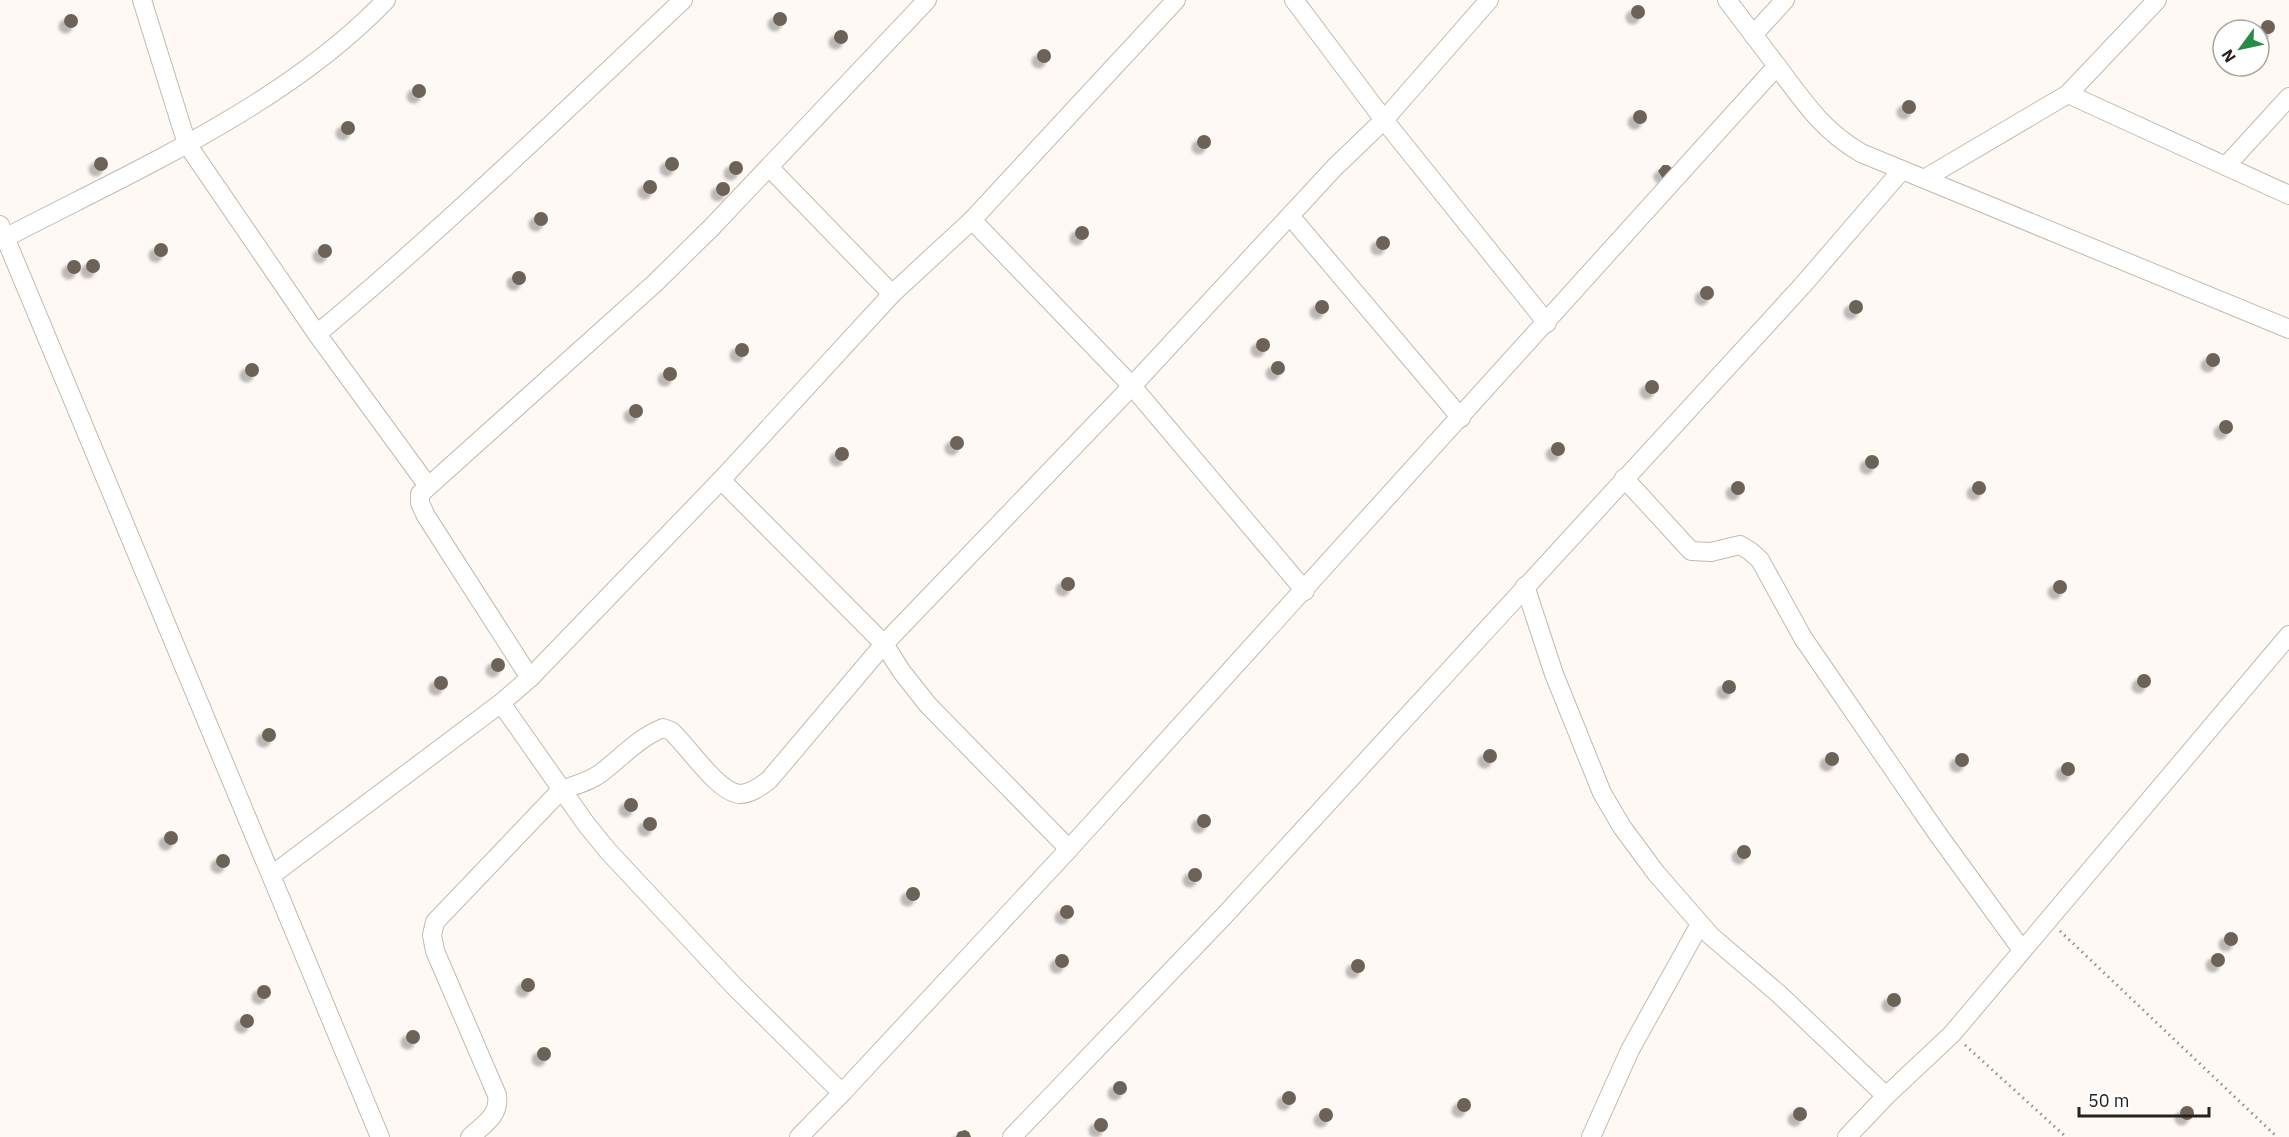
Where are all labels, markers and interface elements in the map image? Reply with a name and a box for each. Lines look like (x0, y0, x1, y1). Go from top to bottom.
north arrow (2211, 18, 2271, 78)
text: N (2217, 46, 2240, 66)
scale bar (2079, 1080, 2210, 1118)
text: 50 m (2088, 1089, 2130, 1112)

